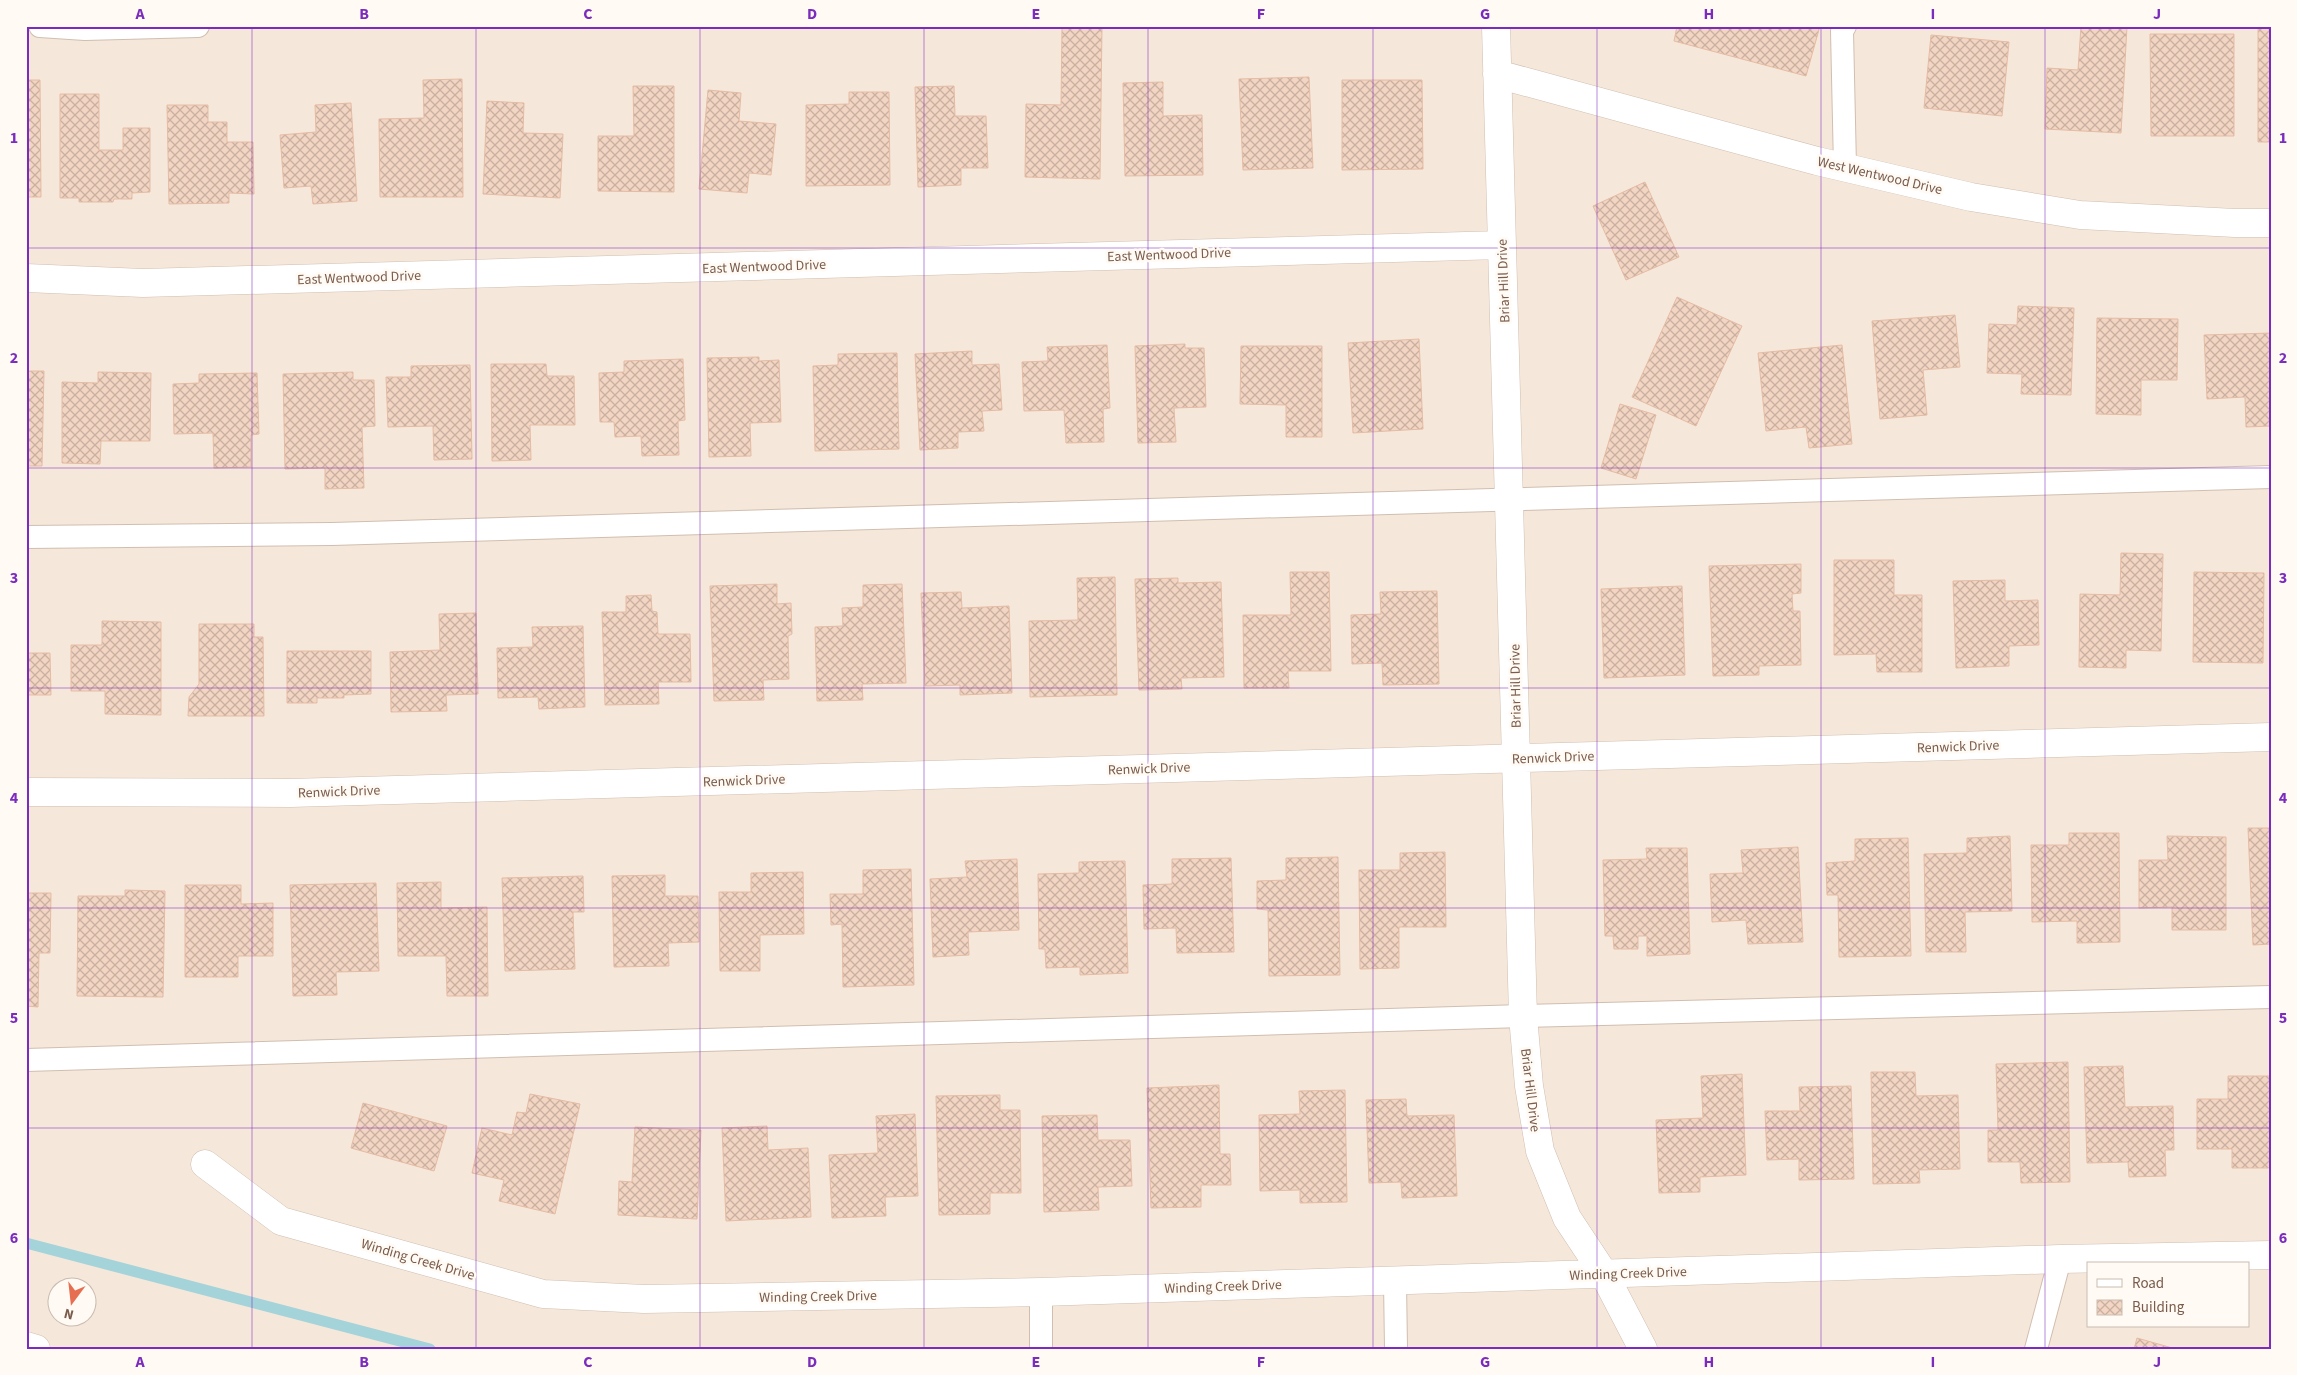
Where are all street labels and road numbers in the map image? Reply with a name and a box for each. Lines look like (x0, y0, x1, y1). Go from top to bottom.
street label: West Wentwood Drive (1815, 152, 1944, 200)
street label: Briar Hill Drive (1493, 239, 1515, 323)
street label: East Wentwood Drive (1107, 243, 1231, 267)
street label: East Wentwood Drive (702, 255, 826, 279)
street label: East Wentwood Drive (297, 266, 421, 290)
street label: Briar Hill Drive (1505, 644, 1527, 728)
street label: Renwick Drive (1917, 736, 2000, 758)
street label: Renwick Drive (1512, 747, 1595, 769)
street label: Renwick Drive (1108, 758, 1191, 780)
street label: Renwick Drive (703, 770, 786, 792)
street label: Renwick Drive (298, 781, 381, 803)
street label: Briar Hill Drive (1515, 1047, 1545, 1133)
street label: Winding Creek Drive (358, 1234, 477, 1286)
street label: Winding Creek Drive (1569, 1262, 1687, 1286)
street label: Winding Creek Drive (1164, 1275, 1282, 1299)
street label: Winding Creek Drive (759, 1286, 877, 1308)

